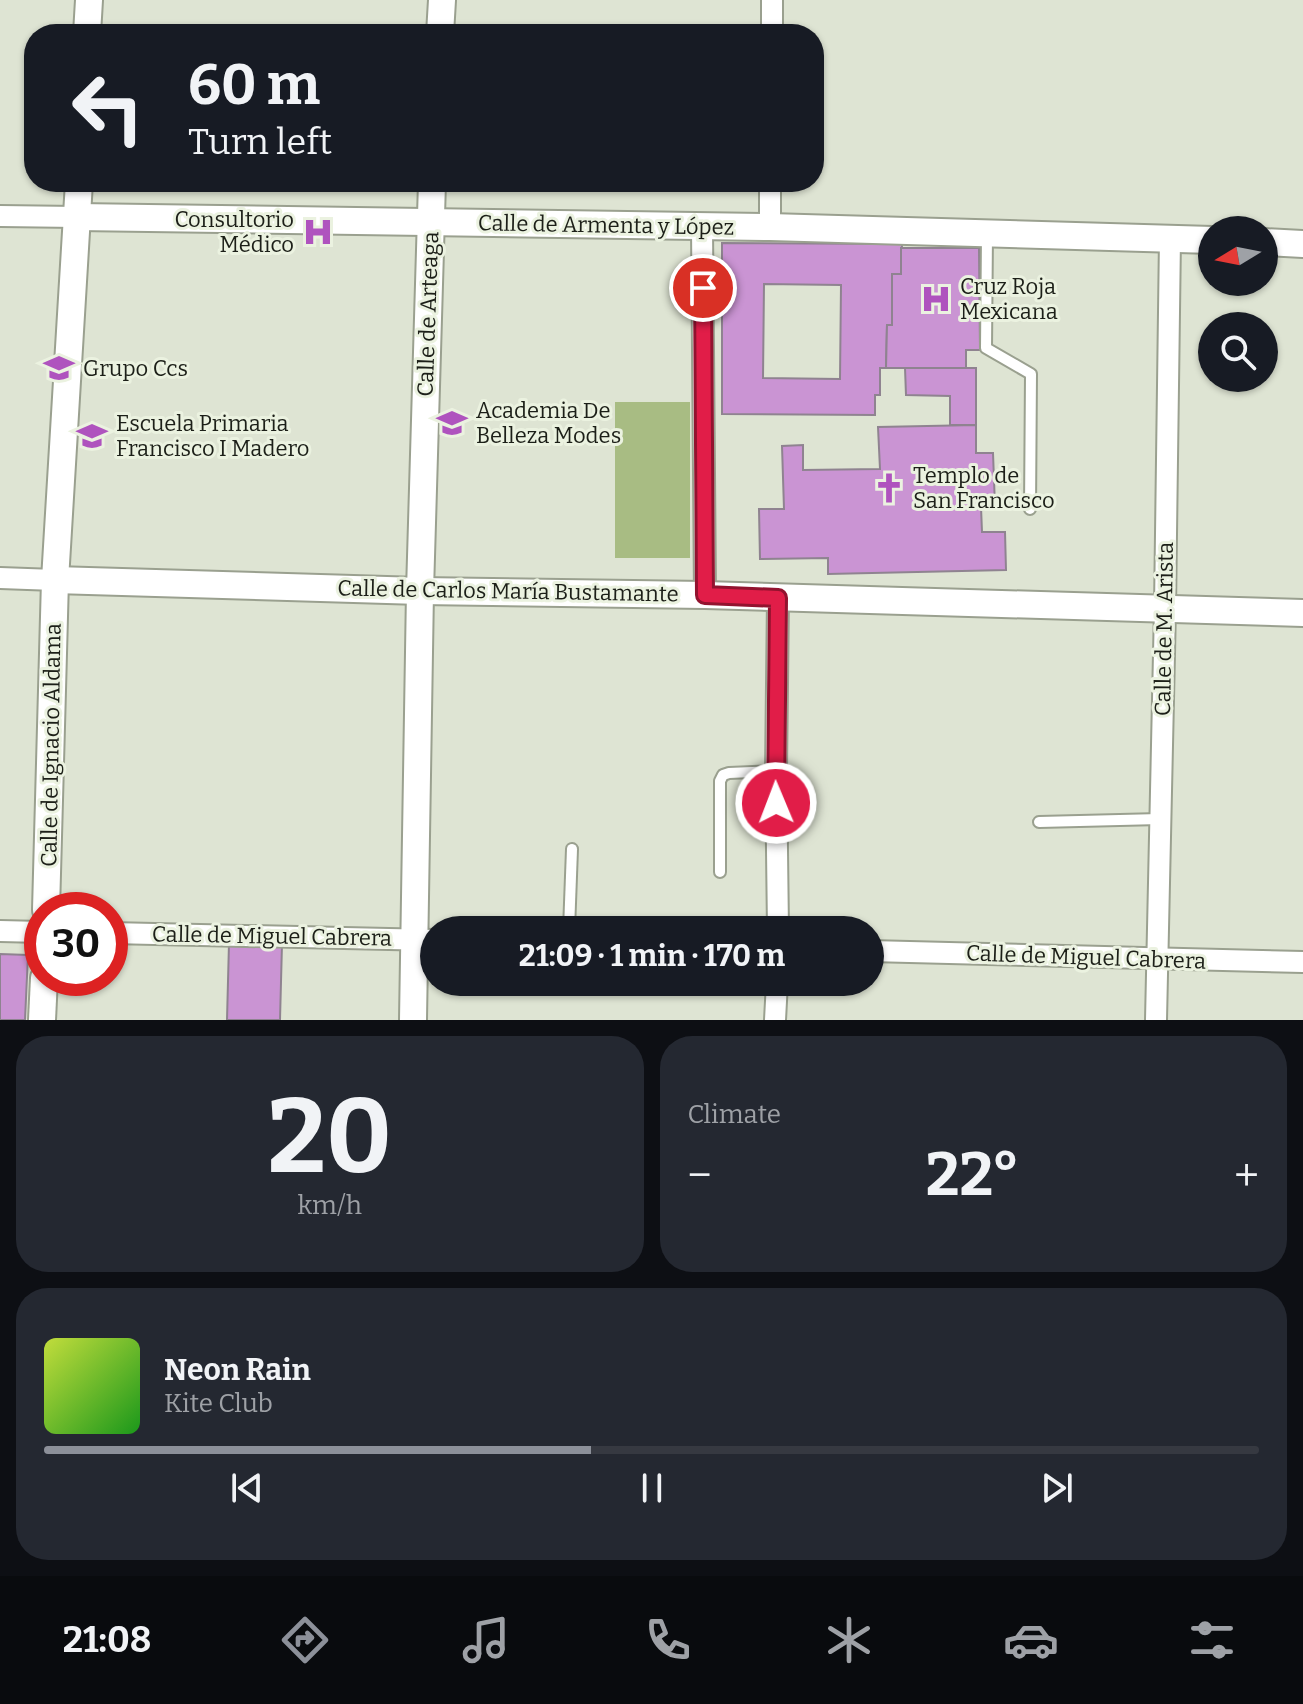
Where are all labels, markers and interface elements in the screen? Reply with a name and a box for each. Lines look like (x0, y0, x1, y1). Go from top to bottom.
text: 60 m (188, 52, 320, 119)
icon: left (56, 56, 160, 160)
text: Turn left (188, 120, 332, 164)
place label: Consultorio Médico (174, 206, 294, 258)
street label: Calle de Armenta y López (478, 209, 734, 241)
hospital icon: Consultorio Médico (301, 215, 335, 249)
north arrow (1198, 216, 1278, 296)
map controls (1198, 216, 1278, 392)
street label: Calle de Arteaga (412, 231, 444, 397)
pin (669, 254, 737, 322)
icon: arrive (681, 266, 725, 310)
place label: Cruz Roja Mexicana (960, 273, 1058, 325)
hospital icon: Cruz Roja Mexicana (919, 282, 953, 316)
button: search (1198, 312, 1278, 392)
school or university icon: Grupo Ccs (42, 351, 76, 385)
place label: Grupo Ccs (83, 355, 188, 382)
place label: Academia De Belleza Modes (476, 397, 621, 449)
school or university icon: Academia De Belleza Modes (435, 406, 469, 440)
place label: Escuela Primaria Francisco I Madero (116, 410, 309, 462)
school or university icon: Escuela Primaria Francisco I Madero (75, 419, 109, 453)
place label: Templo de San Francisco (913, 462, 1055, 514)
church icon: Templo de San Francisco (872, 471, 906, 505)
street label: Calle de M. Arista (1149, 542, 1179, 716)
street label: Calle de Carlos María Bustamante (337, 575, 679, 607)
street label: Calle de Ignacio Aldama (35, 623, 67, 867)
position arrow (734, 761, 818, 845)
speed limit sign: 30 (24, 892, 128, 996)
street label: Calle de Miguel Cabrera (152, 920, 392, 952)
text: 21:09 · 1 min · 170 m (519, 938, 785, 974)
street label: Calle de Miguel Cabrera (966, 939, 1206, 975)
text: 20 (267, 1075, 392, 1200)
text: Climate (688, 1099, 781, 1130)
text: 22° (926, 1139, 1020, 1211)
text: − (688, 1149, 712, 1202)
text: + (1234, 1149, 1259, 1202)
text: km/h (298, 1190, 362, 1221)
text: Neon Rain (164, 1352, 311, 1388)
text: Kite Club (164, 1388, 273, 1419)
icon: previous (225, 1466, 269, 1510)
icon: pause (630, 1466, 674, 1510)
icon: next (1035, 1466, 1079, 1510)
icon: directions (277, 1612, 333, 1668)
icon: music (458, 1612, 514, 1668)
icon: phone (640, 1612, 696, 1668)
icon: climate (821, 1612, 877, 1668)
icon: car (1003, 1612, 1059, 1668)
icon: filters (1184, 1612, 1240, 1668)
text: 21:08 (63, 1618, 151, 1662)

